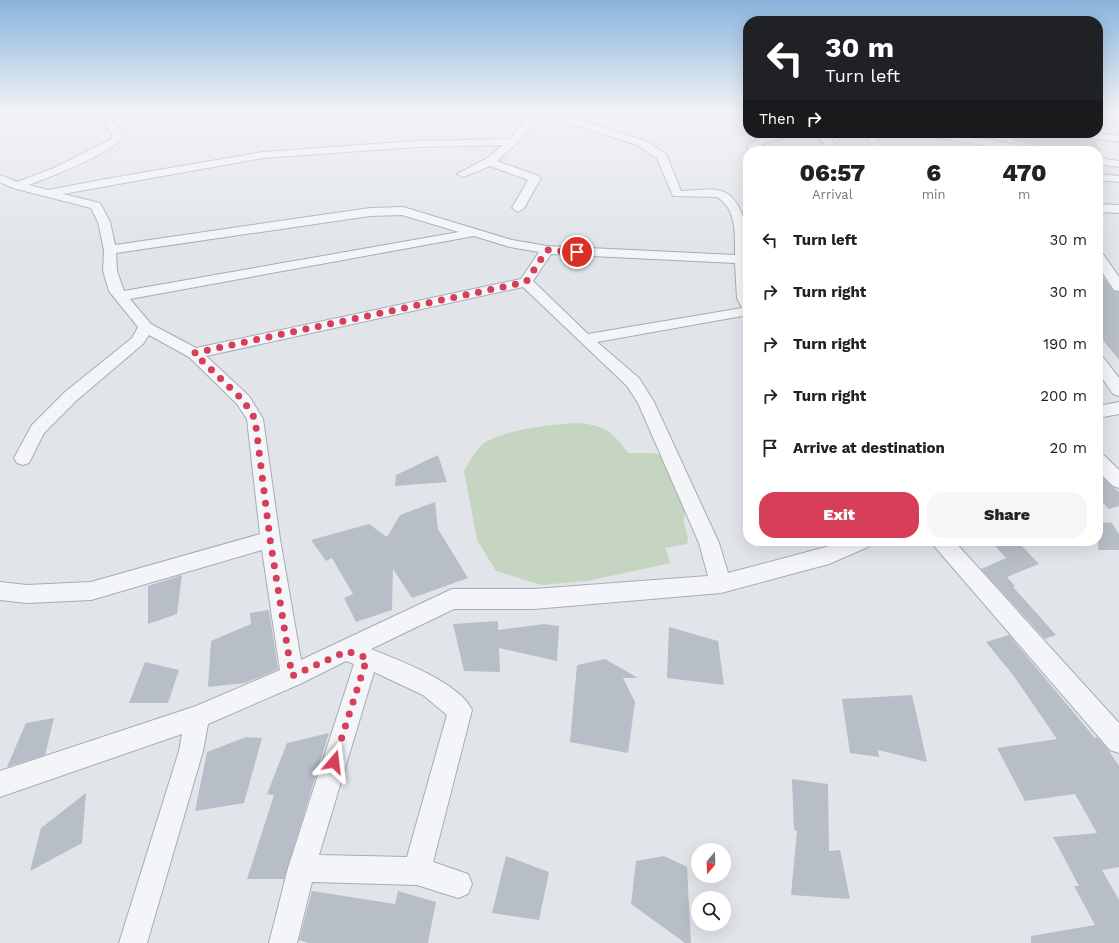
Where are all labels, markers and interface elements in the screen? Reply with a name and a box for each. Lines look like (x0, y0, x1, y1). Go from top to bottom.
text: 30 m (825, 31, 894, 64)
icon: left (759, 32, 811, 84)
text: Turn left (825, 65, 900, 86)
icon: right (803, 108, 825, 130)
text: Then (759, 110, 795, 128)
text: 06:57 (799, 159, 865, 187)
text: 6 (926, 159, 941, 187)
text: 470 (1002, 159, 1047, 187)
text: Arrival (812, 187, 853, 202)
text: min (922, 187, 946, 202)
text: m (1018, 187, 1030, 202)
icon: left (759, 229, 781, 251)
text: Turn left (793, 231, 857, 249)
text: 30 m (1050, 231, 1087, 249)
pin (560, 235, 594, 269)
icon: arrive (566, 241, 588, 263)
icon: right (759, 281, 781, 303)
text: Turn right (793, 283, 866, 301)
text: 30 m (1050, 283, 1087, 301)
icon: right (759, 333, 781, 355)
text: Turn right (793, 335, 866, 353)
text: 190 m (1043, 335, 1087, 353)
icon: right (759, 385, 781, 407)
text: Turn right (793, 387, 866, 405)
text: 200 m (1040, 387, 1087, 405)
icon: arrive (759, 437, 781, 459)
text: Arrive at destination (793, 439, 945, 457)
text: 20 m (1050, 439, 1087, 457)
button: Exit (759, 492, 919, 538)
button: Share (927, 492, 1087, 538)
position arrow (313, 741, 355, 783)
north arrow (691, 843, 731, 883)
map controls (691, 843, 731, 931)
button: search (691, 891, 731, 931)

